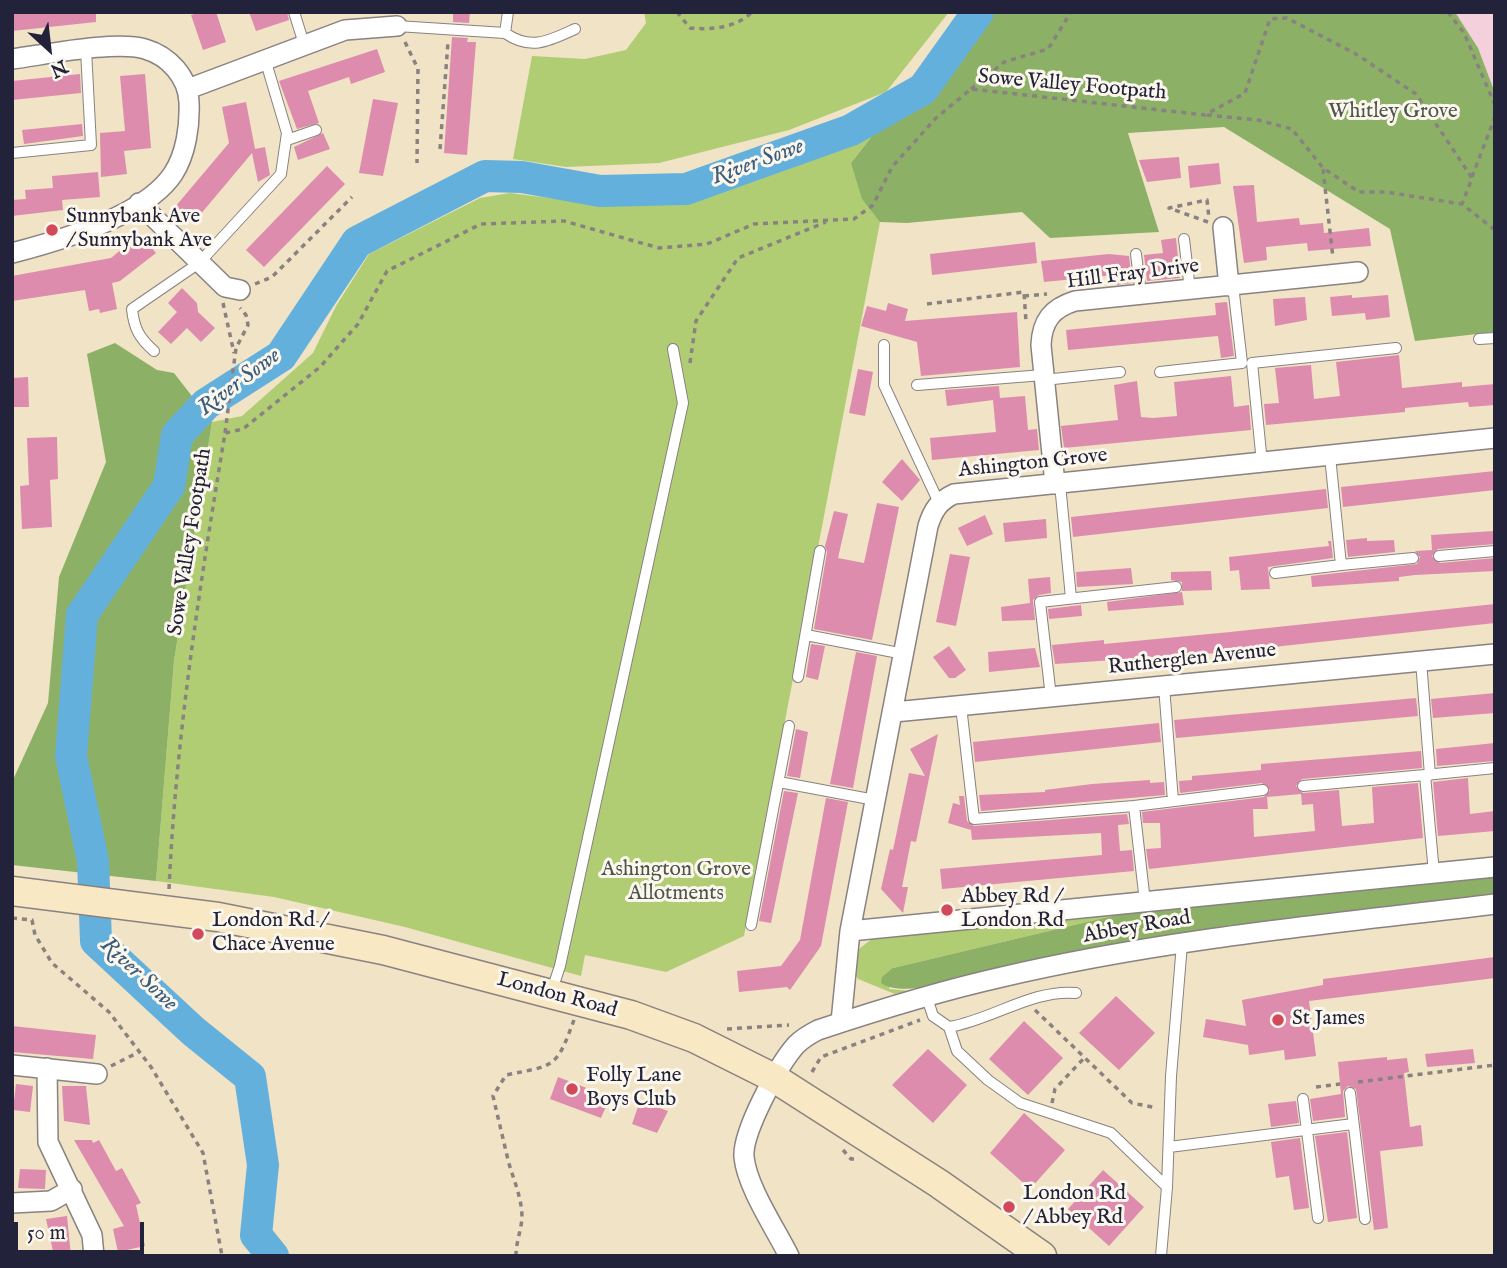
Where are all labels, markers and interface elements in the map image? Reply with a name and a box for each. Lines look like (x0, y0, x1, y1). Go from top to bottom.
north arrow (14, 14, 84, 84)
text: N (46, 53, 71, 82)
street label: Sowe Valley Footpath (977, 65, 1167, 107)
park label: Whitley Grove (1328, 100, 1458, 126)
water label: River Sowe (708, 134, 808, 192)
place label: Sunnybank Ave / Sunnybank Ave (66, 205, 212, 255)
marker: Sunnybank Ave / Sunnybank Ave (44, 222, 60, 238)
street label: Hill Fray Drive (1065, 254, 1201, 296)
water label: River Sowe (193, 343, 287, 423)
street label: Ashington Grove (957, 444, 1109, 484)
street label: Sowe Valley Footpath (164, 447, 218, 637)
street label: Rutherglen Avenue (1107, 639, 1277, 681)
park label: Ashington Grove Allotments (601, 858, 751, 908)
place label: Abbey Rd / London Rd (961, 885, 1064, 935)
marker: Abbey Rd / London Rd (939, 902, 955, 918)
street label: Abbey Road (1081, 906, 1193, 950)
place label: London Rd / Chace Avenue (212, 909, 335, 959)
marker: London Rd / Chace Avenue (190, 926, 206, 942)
water label: River Sowe (93, 932, 183, 1018)
street label: London Road (494, 968, 620, 1024)
place label: St James (1292, 1007, 1365, 1033)
marker: St James (1270, 1012, 1286, 1028)
place label: Folly Lane Boys Club (586, 1064, 681, 1114)
marker: Folly Lane Boys Club (564, 1081, 580, 1097)
place label: London Rd / Abbey Rd (1023, 1182, 1126, 1232)
marker: London Rd / Abbey Rd (1001, 1199, 1017, 1215)
scale bar (18, 1208, 147, 1252)
text: 50 m (27, 1220, 66, 1247)

